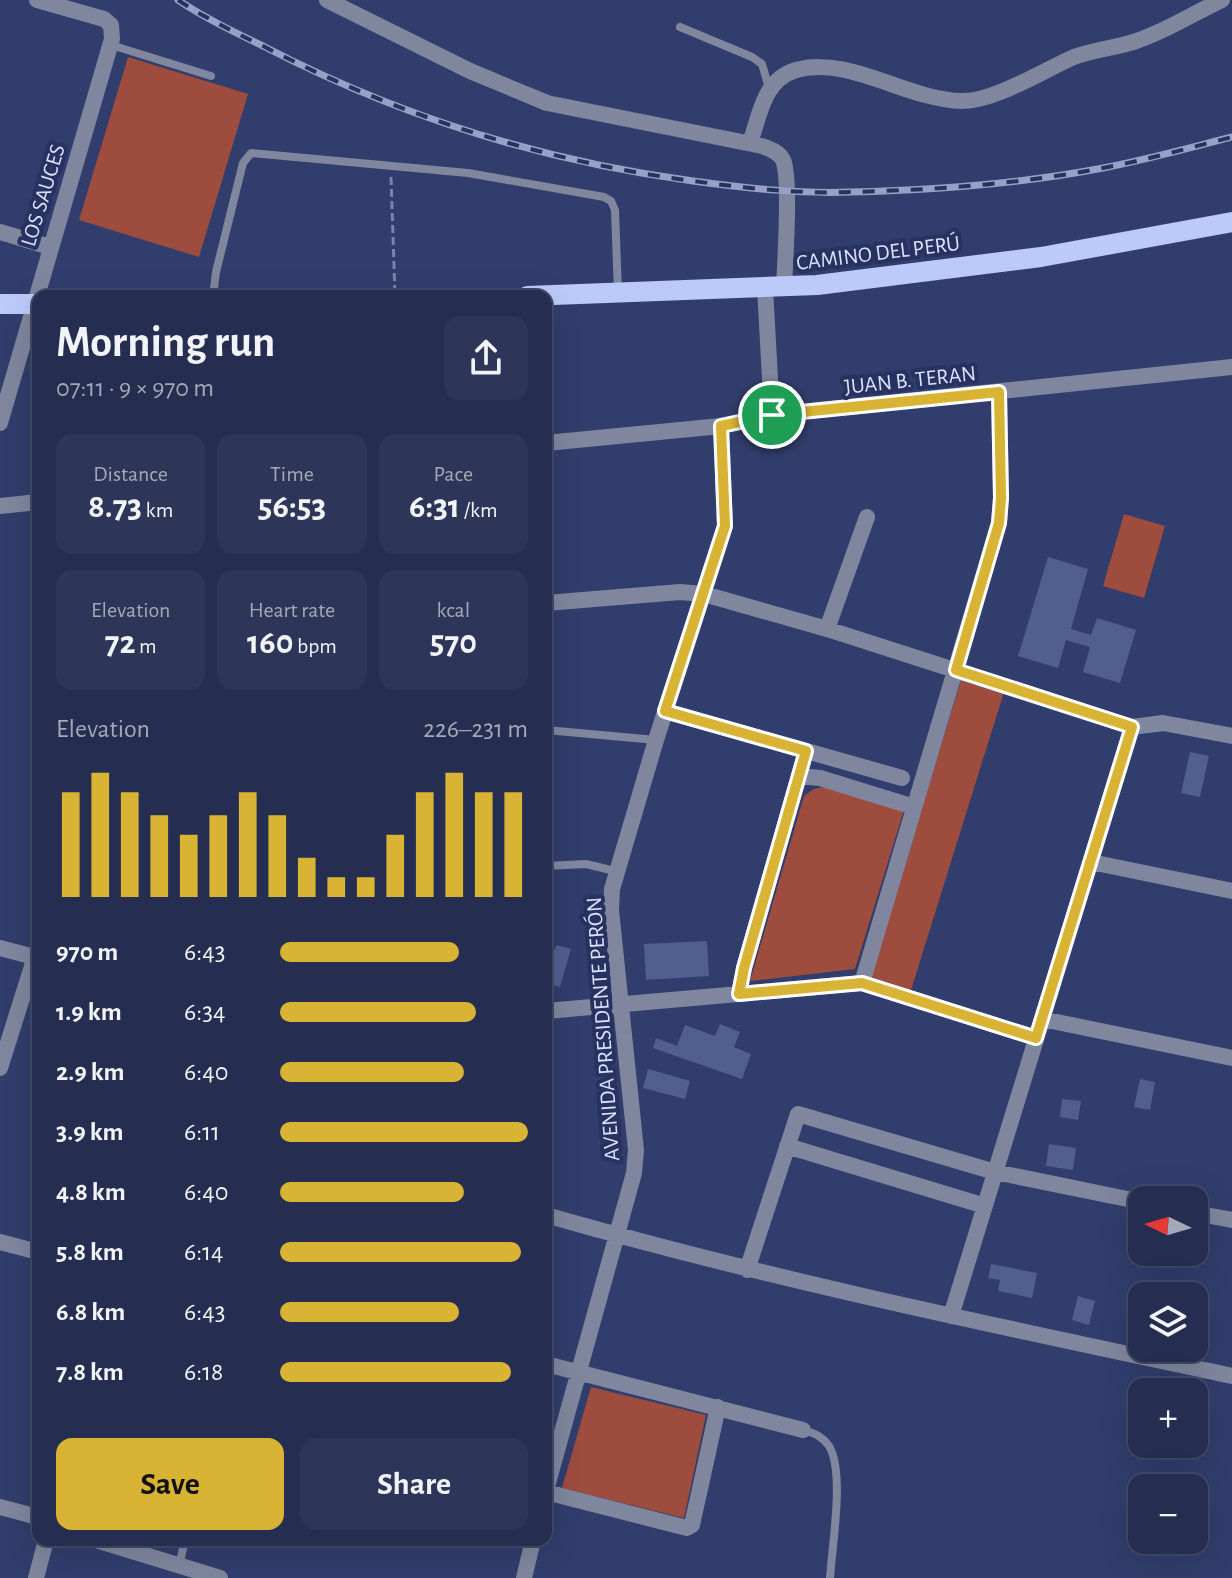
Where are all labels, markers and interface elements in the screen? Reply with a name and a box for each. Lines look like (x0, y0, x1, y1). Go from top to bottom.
street label: LOS SAUCES (17, 142, 69, 249)
street label: CAMINO DEL PERÚ (795, 231, 961, 274)
button: share (444, 316, 528, 400)
text: Morning run (56, 321, 275, 365)
street label: JUAN B. TERAN (843, 362, 977, 398)
text: 07:11 · 9 × 970 m (56, 375, 214, 401)
pin (738, 381, 806, 449)
icon: arrive (750, 393, 794, 437)
text: Distance (93, 463, 168, 485)
text: Time (270, 463, 314, 485)
text: Pace (434, 463, 473, 485)
text: 8.73 (88, 490, 142, 524)
text: 56:53 (258, 490, 326, 524)
text: 6:31 (409, 490, 460, 524)
text: km (142, 499, 173, 521)
text: /km (460, 499, 498, 521)
text: Elevation (91, 599, 170, 621)
text: Heart rate (249, 599, 335, 621)
text: kcal (437, 599, 470, 621)
text: 72 (105, 626, 135, 660)
text: 160 (247, 626, 293, 660)
text: 570 (430, 626, 477, 660)
text: m (135, 635, 157, 657)
text: bpm (293, 635, 337, 657)
text: Elevation (56, 716, 150, 742)
text: 226–231 m (423, 716, 528, 742)
street label: AVENIDA PRESIDENTE PERÓN (582, 896, 623, 1162)
text: 970 m (56, 939, 118, 965)
text: 6:43 (184, 939, 225, 965)
text: 1.9 km (56, 999, 122, 1025)
text: 6:34 (184, 999, 225, 1025)
text: 2.9 km (56, 1059, 125, 1085)
text: 6:40 (184, 1059, 228, 1085)
text: 3.9 km (56, 1119, 124, 1145)
text: 6:11 (184, 1119, 220, 1145)
text: 4.8 km (56, 1179, 126, 1205)
text: 6:40 (184, 1179, 228, 1205)
north arrow (1128, 1186, 1208, 1266)
map controls (1128, 1186, 1208, 1554)
text: 5.8 km (56, 1239, 124, 1265)
text: 6:14 (184, 1239, 224, 1265)
button: layers (1128, 1282, 1208, 1362)
text: 6.8 km (56, 1299, 125, 1325)
text: 6:43 (184, 1299, 225, 1325)
text: 7.8 km (56, 1359, 124, 1385)
text: 6:18 (184, 1359, 223, 1385)
button: + (1128, 1378, 1208, 1458)
button: Save (56, 1438, 284, 1530)
button: Share (300, 1438, 528, 1530)
button: − (1128, 1474, 1208, 1554)

